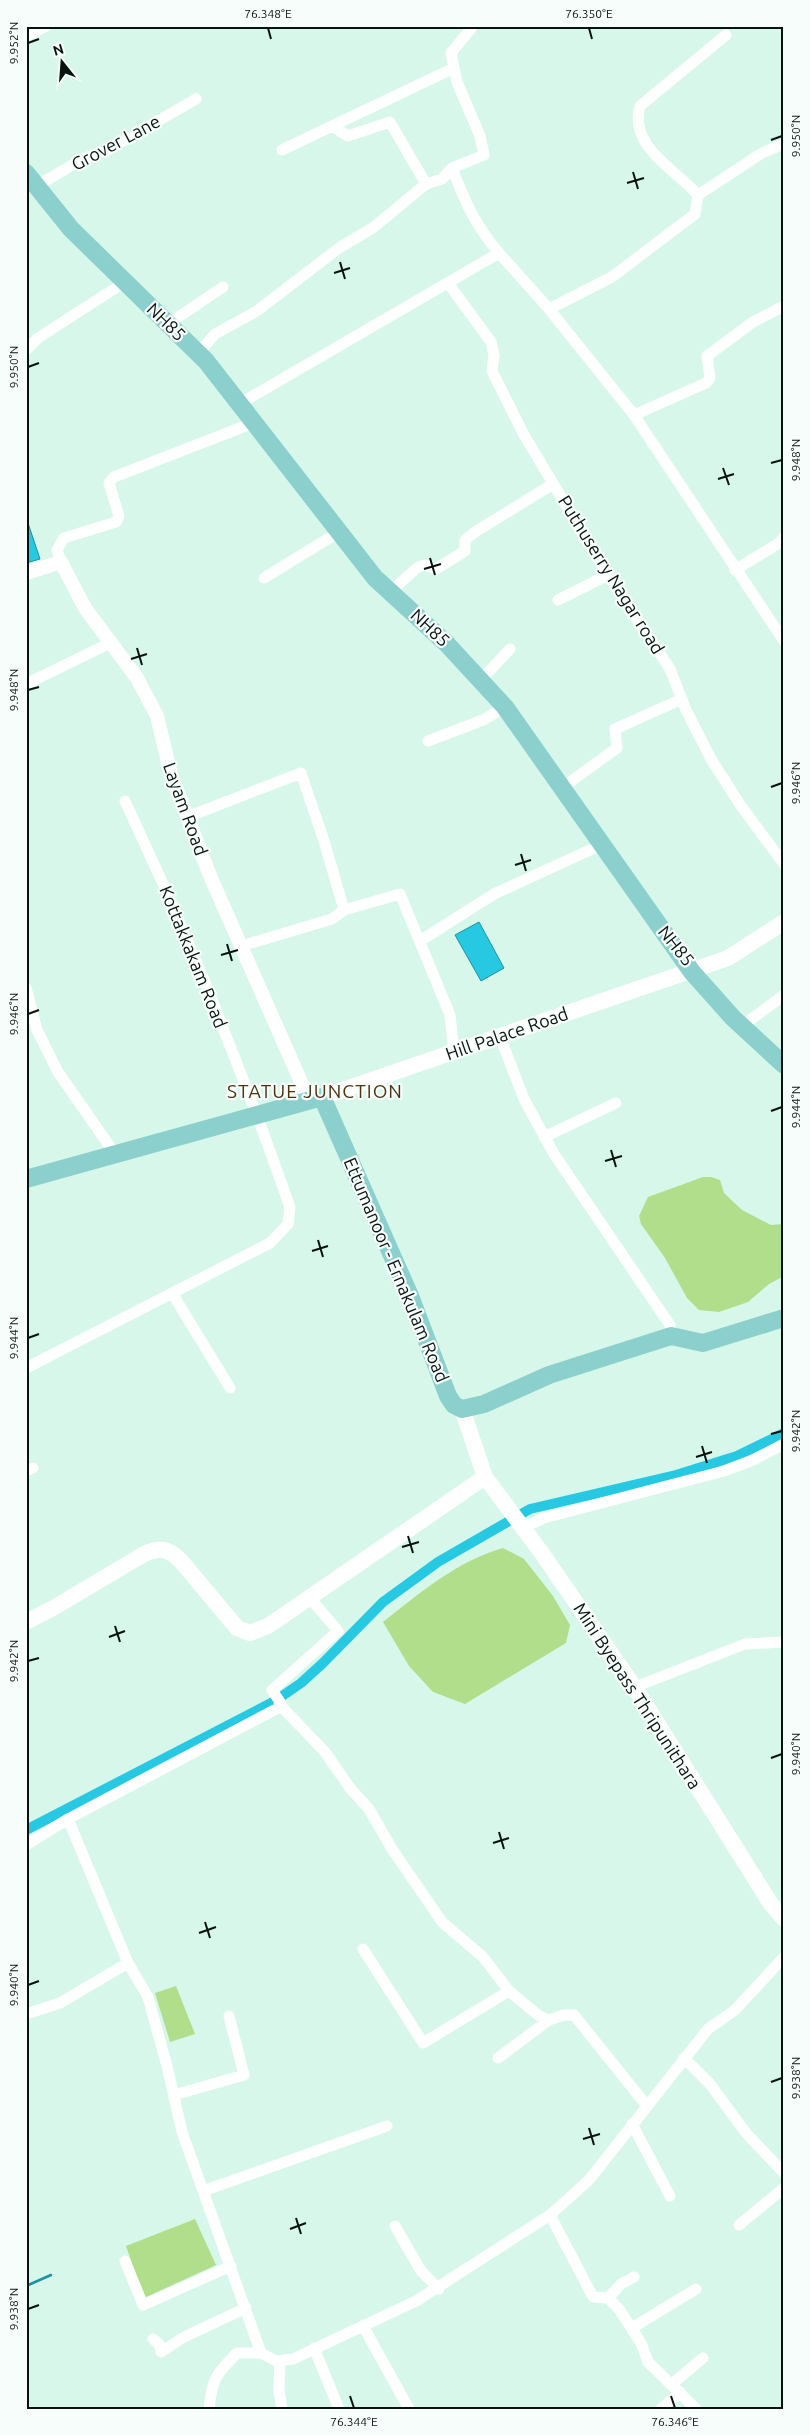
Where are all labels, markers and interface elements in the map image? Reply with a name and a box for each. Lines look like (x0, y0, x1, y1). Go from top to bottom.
text: 76.348°E (244, 7, 292, 20)
text: 76.350°E (565, 7, 613, 20)
text: 9.952°N (7, 22, 20, 64)
north arrow (38, 38, 88, 88)
text: N (51, 40, 66, 59)
street label: Grover Lane (68, 110, 163, 174)
text: 9.950°N (789, 115, 802, 157)
street label: NH85 (143, 298, 190, 344)
text: 9.950°N (7, 346, 20, 388)
text: 9.948°N (789, 439, 802, 481)
street label: Puthuserry Nagar road (555, 492, 669, 657)
street label: NH85 (407, 604, 454, 650)
text: 9.948°N (7, 669, 20, 711)
street label: Layam Road (160, 759, 212, 858)
text: 9.946°N (789, 762, 802, 804)
street label: Kottakkakam Road (156, 883, 232, 1031)
street label: NH85 (655, 921, 699, 969)
text: 9.946°N (7, 993, 20, 1035)
street label: Hill Palace Road (443, 1003, 571, 1063)
district label: STATUE JUNCTION (227, 1080, 403, 1102)
text: 9.944°N (789, 1086, 802, 1128)
street label: Ettumanoor - Ernakulam Road (340, 1154, 453, 1385)
text: 9.944°N (7, 1317, 20, 1359)
text: 9.942°N (789, 1410, 802, 1452)
street label: Mini Byepass Thripunithara (570, 1599, 706, 1792)
text: 9.942°N (7, 1640, 20, 1682)
text: 9.940°N (789, 1733, 802, 1775)
text: 9.940°N (7, 1964, 20, 2006)
text: 9.938°N (789, 2057, 802, 2099)
text: 9.938°N (7, 2288, 20, 2330)
text: 76.344°E (330, 2415, 378, 2428)
text: 76.346°E (651, 2415, 699, 2428)

